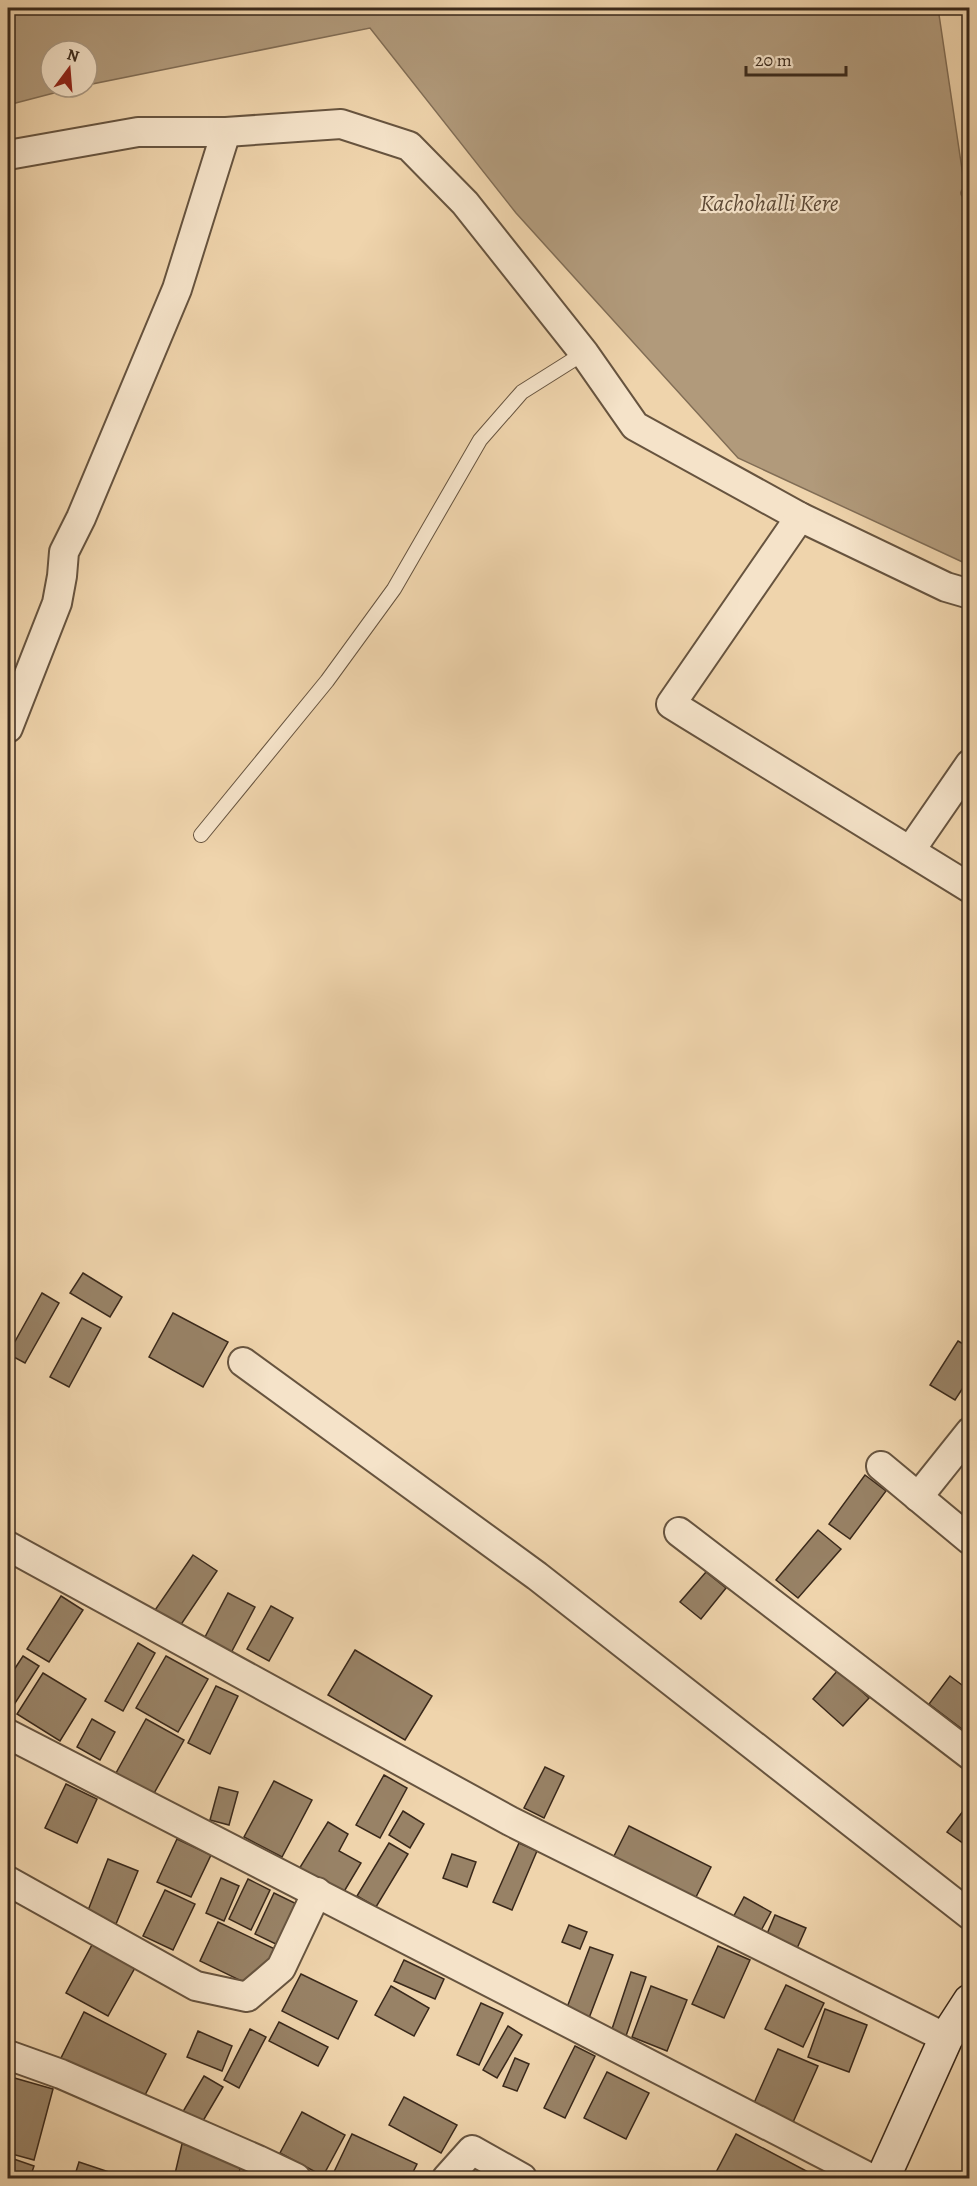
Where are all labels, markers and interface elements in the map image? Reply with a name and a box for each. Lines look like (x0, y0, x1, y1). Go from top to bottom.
north arrow (39, 39, 99, 99)
scale bar (746, 39, 846, 77)
text: N (64, 43, 82, 68)
text: 20 m (755, 48, 792, 72)
water label: Kachohalli Kere (700, 187, 839, 219)

